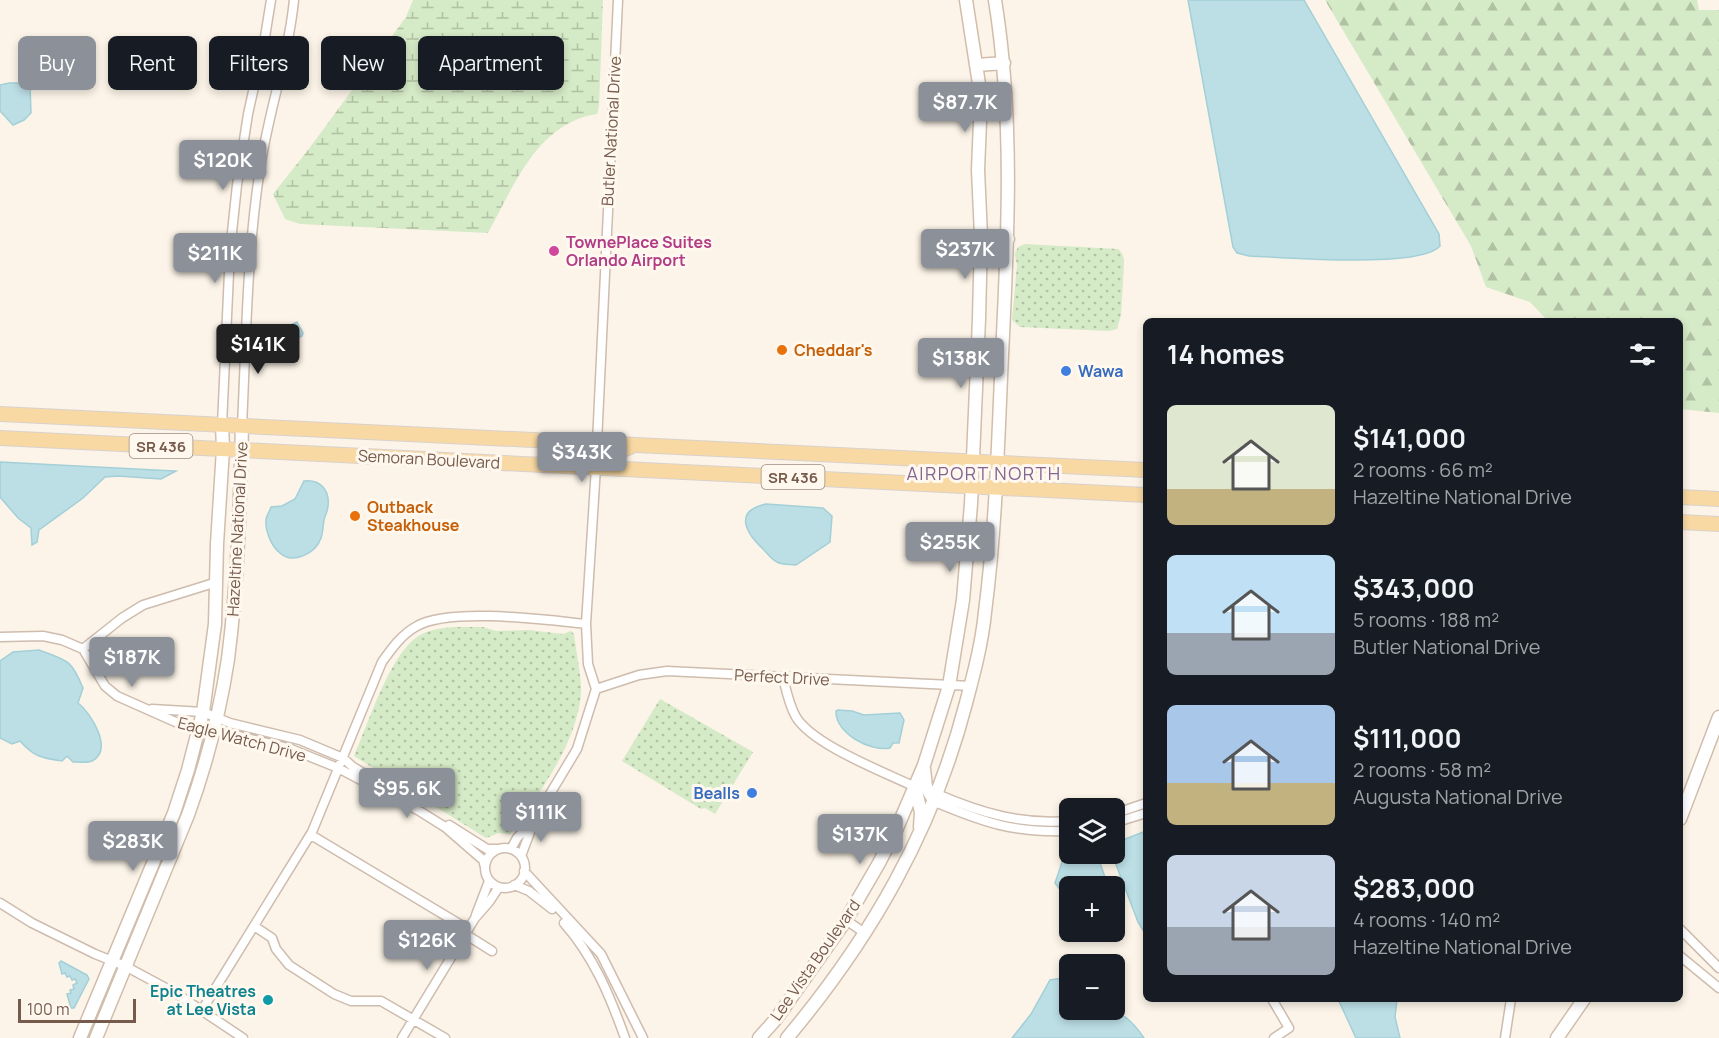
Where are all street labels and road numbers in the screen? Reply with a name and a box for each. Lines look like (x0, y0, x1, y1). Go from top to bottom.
street label: Butler National Drive (596, 56, 626, 206)
road number: SR 436 (130, 434, 192, 458)
street label: Hazeltine National Drive (221, 441, 253, 617)
street label: Semoran Boulevard (357, 444, 501, 474)
road number: SR 436 (762, 465, 824, 489)
street label: Perfect Drive (734, 664, 830, 690)
street label: Eagle Watch Drive (175, 711, 309, 767)
street label: Lee Vista Boulevard (765, 895, 865, 1025)

